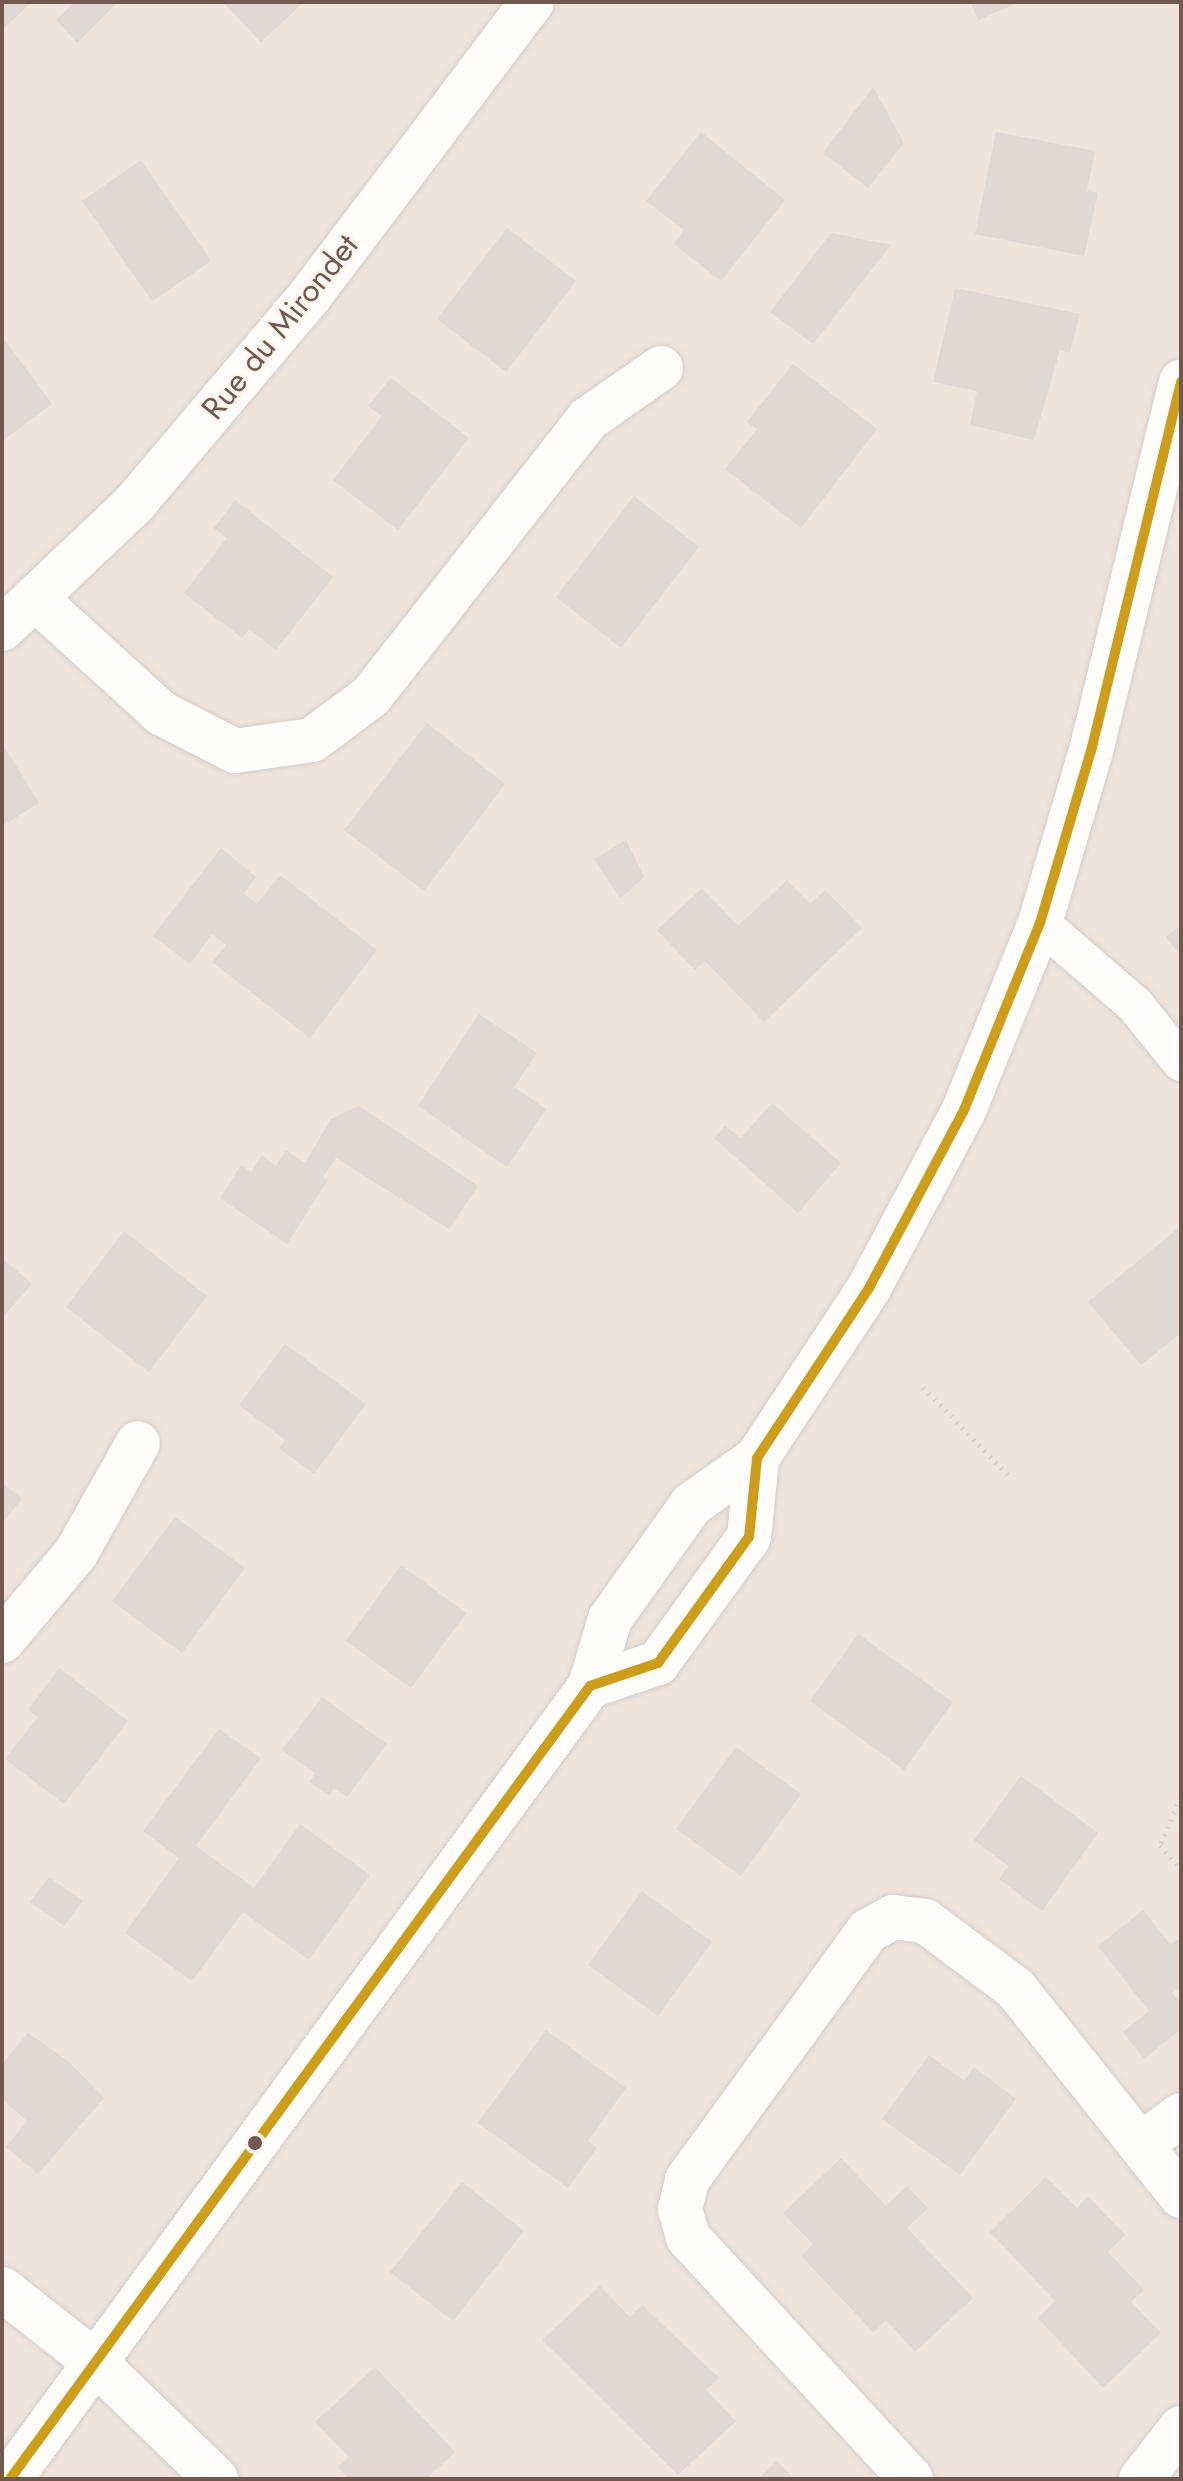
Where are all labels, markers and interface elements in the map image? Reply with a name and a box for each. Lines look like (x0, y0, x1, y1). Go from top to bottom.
street label: Rue du Mirondet (194, 227, 366, 427)
unlabelled marker (247, 2135, 263, 2151)

